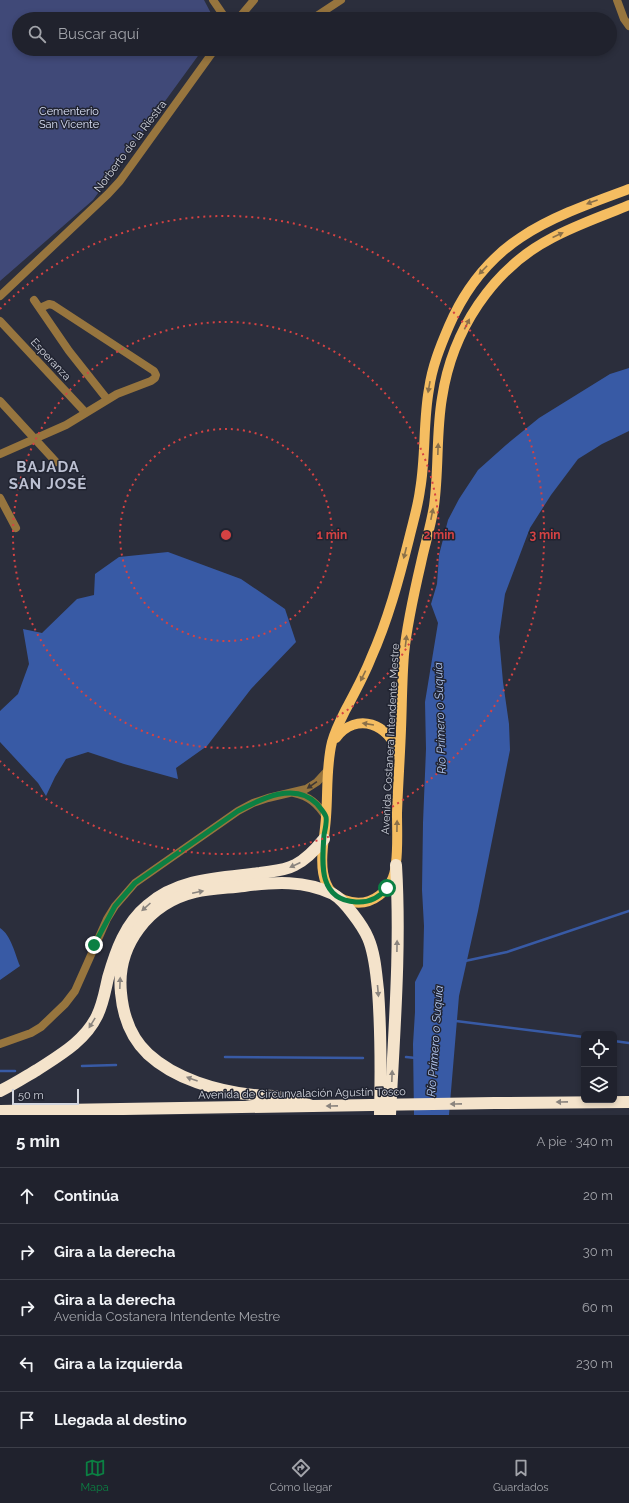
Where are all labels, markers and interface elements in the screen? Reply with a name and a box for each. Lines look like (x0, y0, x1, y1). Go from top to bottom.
search box (12, 12, 617, 56)
icon: search (26, 23, 48, 45)
text: Buscar aquí (58, 25, 139, 43)
street label: Norberto de la Riestra (92, 98, 169, 195)
park label: Cementerio San Vicente (39, 105, 100, 131)
one-way arrow (586, 200, 598, 206)
one-way arrow (552, 232, 564, 238)
one-way arrow (478, 265, 488, 275)
one-way arrow (464, 318, 470, 330)
street label: Esperanza (28, 336, 73, 383)
one-way arrow (426, 380, 432, 393)
one-way arrow (434, 443, 441, 455)
district label: BAJADA SAN JOSÉ (9, 458, 87, 493)
one-way arrow (430, 507, 436, 520)
centre of rings (219, 528, 233, 542)
text: 1 min (317, 528, 347, 542)
text: 2 min (423, 528, 455, 542)
text: 3 min (529, 528, 561, 542)
one-way arrow (402, 547, 408, 560)
one-way arrow (403, 635, 409, 647)
street label: Avenida Costanera Intendente Mestre (379, 643, 402, 835)
water label: Río Primero o Suquía (431, 662, 449, 774)
one-way arrow (360, 670, 366, 682)
one-way arrow (362, 721, 375, 727)
one-way arrow (306, 781, 318, 788)
one-way arrow (394, 819, 400, 832)
one-way arrow (290, 862, 301, 868)
route start (378, 879, 396, 897)
one-way arrow (192, 888, 205, 894)
one-way arrow (141, 902, 151, 912)
route end (85, 936, 103, 954)
one-way arrow (394, 939, 400, 952)
one-way arrow (117, 977, 124, 989)
one-way arrow (374, 985, 381, 997)
water label: Río Primero o Suquía (424, 985, 446, 1097)
one-way arrow (89, 1017, 96, 1029)
map controls (581, 1031, 617, 1103)
button: locate (581, 1031, 617, 1067)
button: layers (581, 1067, 617, 1103)
one-way arrow (389, 1069, 395, 1082)
one-way arrow (186, 1076, 198, 1082)
street label: Avenida de Circunvalación Agustín Tosco (198, 1085, 406, 1102)
scale bar (12, 1087, 79, 1106)
text: 50 m (18, 1089, 44, 1102)
one-way arrow (555, 1099, 568, 1105)
one-way arrow (449, 1101, 462, 1107)
one-way arrow (325, 1103, 338, 1109)
text: 5 min (16, 1131, 60, 1151)
text: A pie · 340 m (536, 1134, 613, 1149)
icon: ahead (16, 1185, 38, 1207)
text: Continúa (54, 1187, 119, 1205)
text: 20 m (583, 1188, 613, 1203)
icon: right (16, 1241, 38, 1263)
text: Gira a la derecha (54, 1243, 175, 1261)
text: 30 m (583, 1244, 613, 1259)
text: Gira a la derecha (54, 1291, 175, 1309)
icon: right (16, 1297, 38, 1319)
text: 60 m (582, 1300, 613, 1315)
text: Avenida Costanera Intendente Mestre (54, 1309, 280, 1324)
icon: left (16, 1353, 38, 1375)
text: Gira a la izquierda (54, 1355, 183, 1373)
text: 230 m (576, 1356, 613, 1371)
icon: arrive (16, 1409, 38, 1431)
text: Llegada al destino (54, 1411, 187, 1429)
tab: Mapa (80, 1457, 109, 1494)
tab: Cómo llegar (270, 1457, 332, 1494)
tab: Guardados (493, 1457, 549, 1494)

